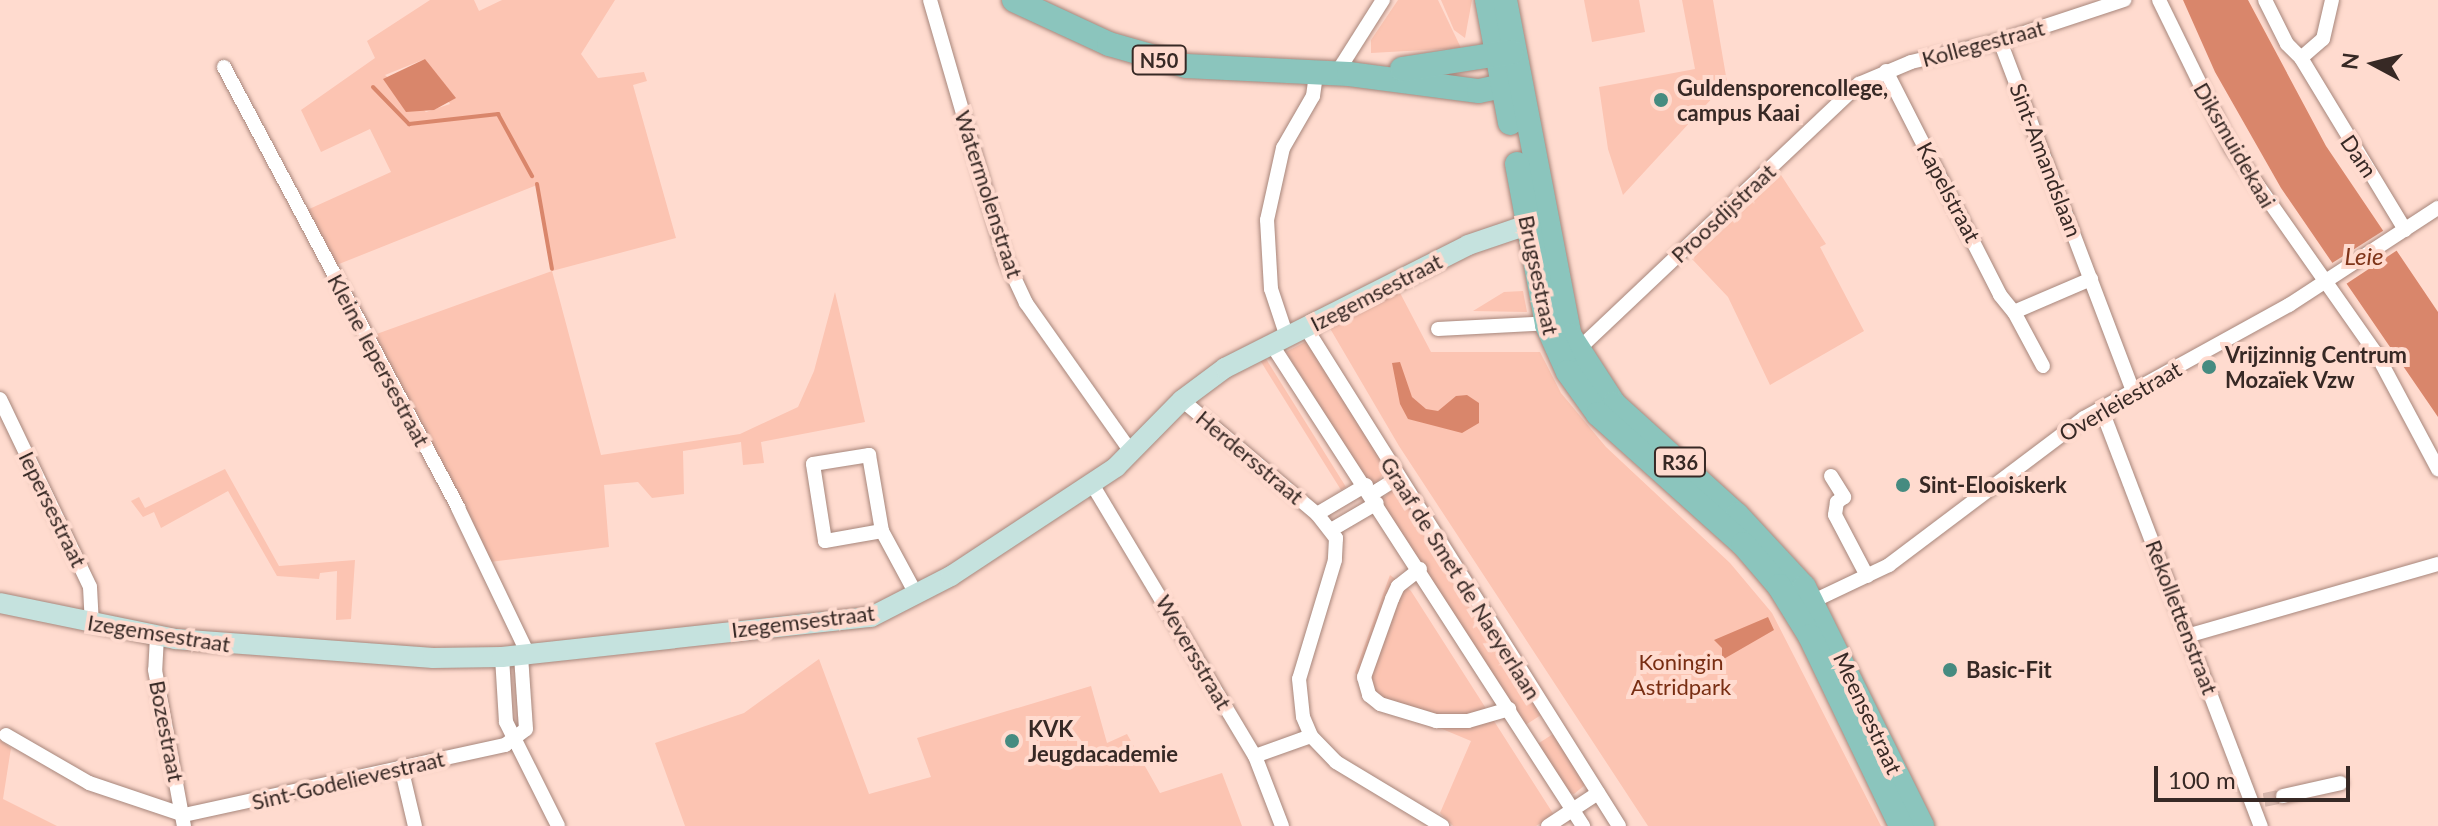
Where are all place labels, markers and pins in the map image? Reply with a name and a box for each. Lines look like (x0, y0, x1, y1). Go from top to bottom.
place label: Guldensporencollege, campus Kaai (1677, 74, 1888, 126)
marker: Guldensporencollege, campus Kaai (1652, 91, 1670, 109)
place label: Vrijzinnig Centrum Mozaïek Vzw (2225, 341, 2407, 392)
marker: Vrijzinnig Centrum Mozaïek Vzw (2200, 358, 2218, 376)
place label: Sint-Elooiskerk (1919, 472, 2067, 498)
marker: Sint-Elooiskerk (1894, 476, 1912, 494)
place label: Basic-Fit (1966, 657, 2052, 683)
marker: Basic-Fit (1941, 661, 1959, 679)
place label: KVK Jeugdacademie (1028, 715, 1178, 766)
marker: KVK Jeugdacademie (1003, 732, 1021, 750)

